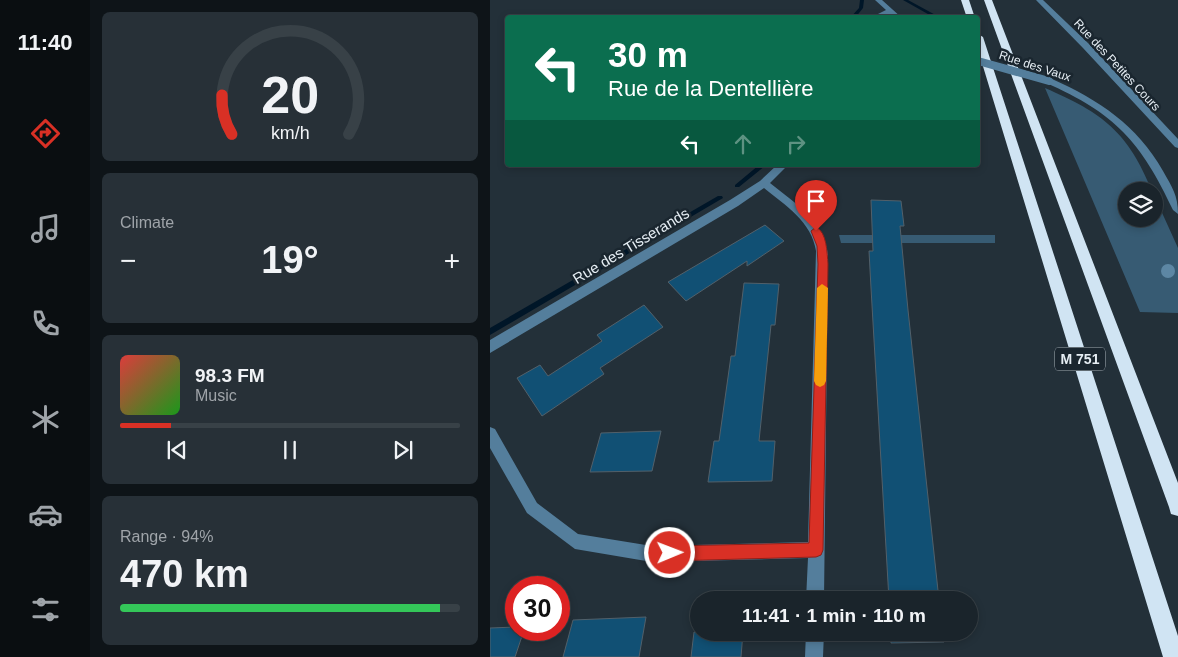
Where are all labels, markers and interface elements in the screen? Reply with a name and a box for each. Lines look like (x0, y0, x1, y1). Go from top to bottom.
street label: Rue des Petites Cours (1071, 16, 1163, 114)
text: 11:40 (17, 30, 73, 55)
icon: left (525, 35, 590, 100)
text: 30 m (608, 35, 688, 74)
street label: Rue des Vaux (997, 48, 1073, 84)
text: 20 (261, 66, 319, 124)
text: Rue de la Dentellière (608, 76, 813, 101)
icon: directions (28, 116, 63, 151)
text: km/h (271, 123, 309, 143)
icon: left (676, 130, 704, 158)
icon: ahead (729, 130, 757, 158)
icon: right (782, 130, 810, 158)
pin (795, 180, 837, 231)
map controls (1118, 182, 1163, 227)
button: layers (1118, 182, 1163, 227)
icon: arrive (802, 187, 830, 215)
street label: Rue des Tisserands (570, 204, 692, 287)
icon: music (28, 211, 63, 246)
text: Climate (120, 214, 174, 231)
text: 19° (261, 239, 319, 281)
text: − (120, 245, 136, 276)
text: + (444, 245, 460, 276)
icon: phone (28, 306, 63, 341)
road number: M 751 (1055, 348, 1105, 370)
text: 98.3 FM (195, 365, 265, 386)
text: Music (195, 387, 237, 404)
icon: climate (28, 402, 63, 437)
icon: previous (163, 436, 191, 464)
icon: pause (276, 436, 304, 464)
icon: next (389, 436, 417, 464)
icon: car (28, 497, 63, 532)
position arrow (643, 526, 695, 578)
text: Range · 94% (120, 528, 213, 545)
text: 470 km (120, 553, 249, 595)
speed limit sign: 30 (505, 576, 570, 641)
icon: filters (28, 592, 63, 627)
text: 11:41 · 1 min · 110 m (742, 605, 926, 626)

